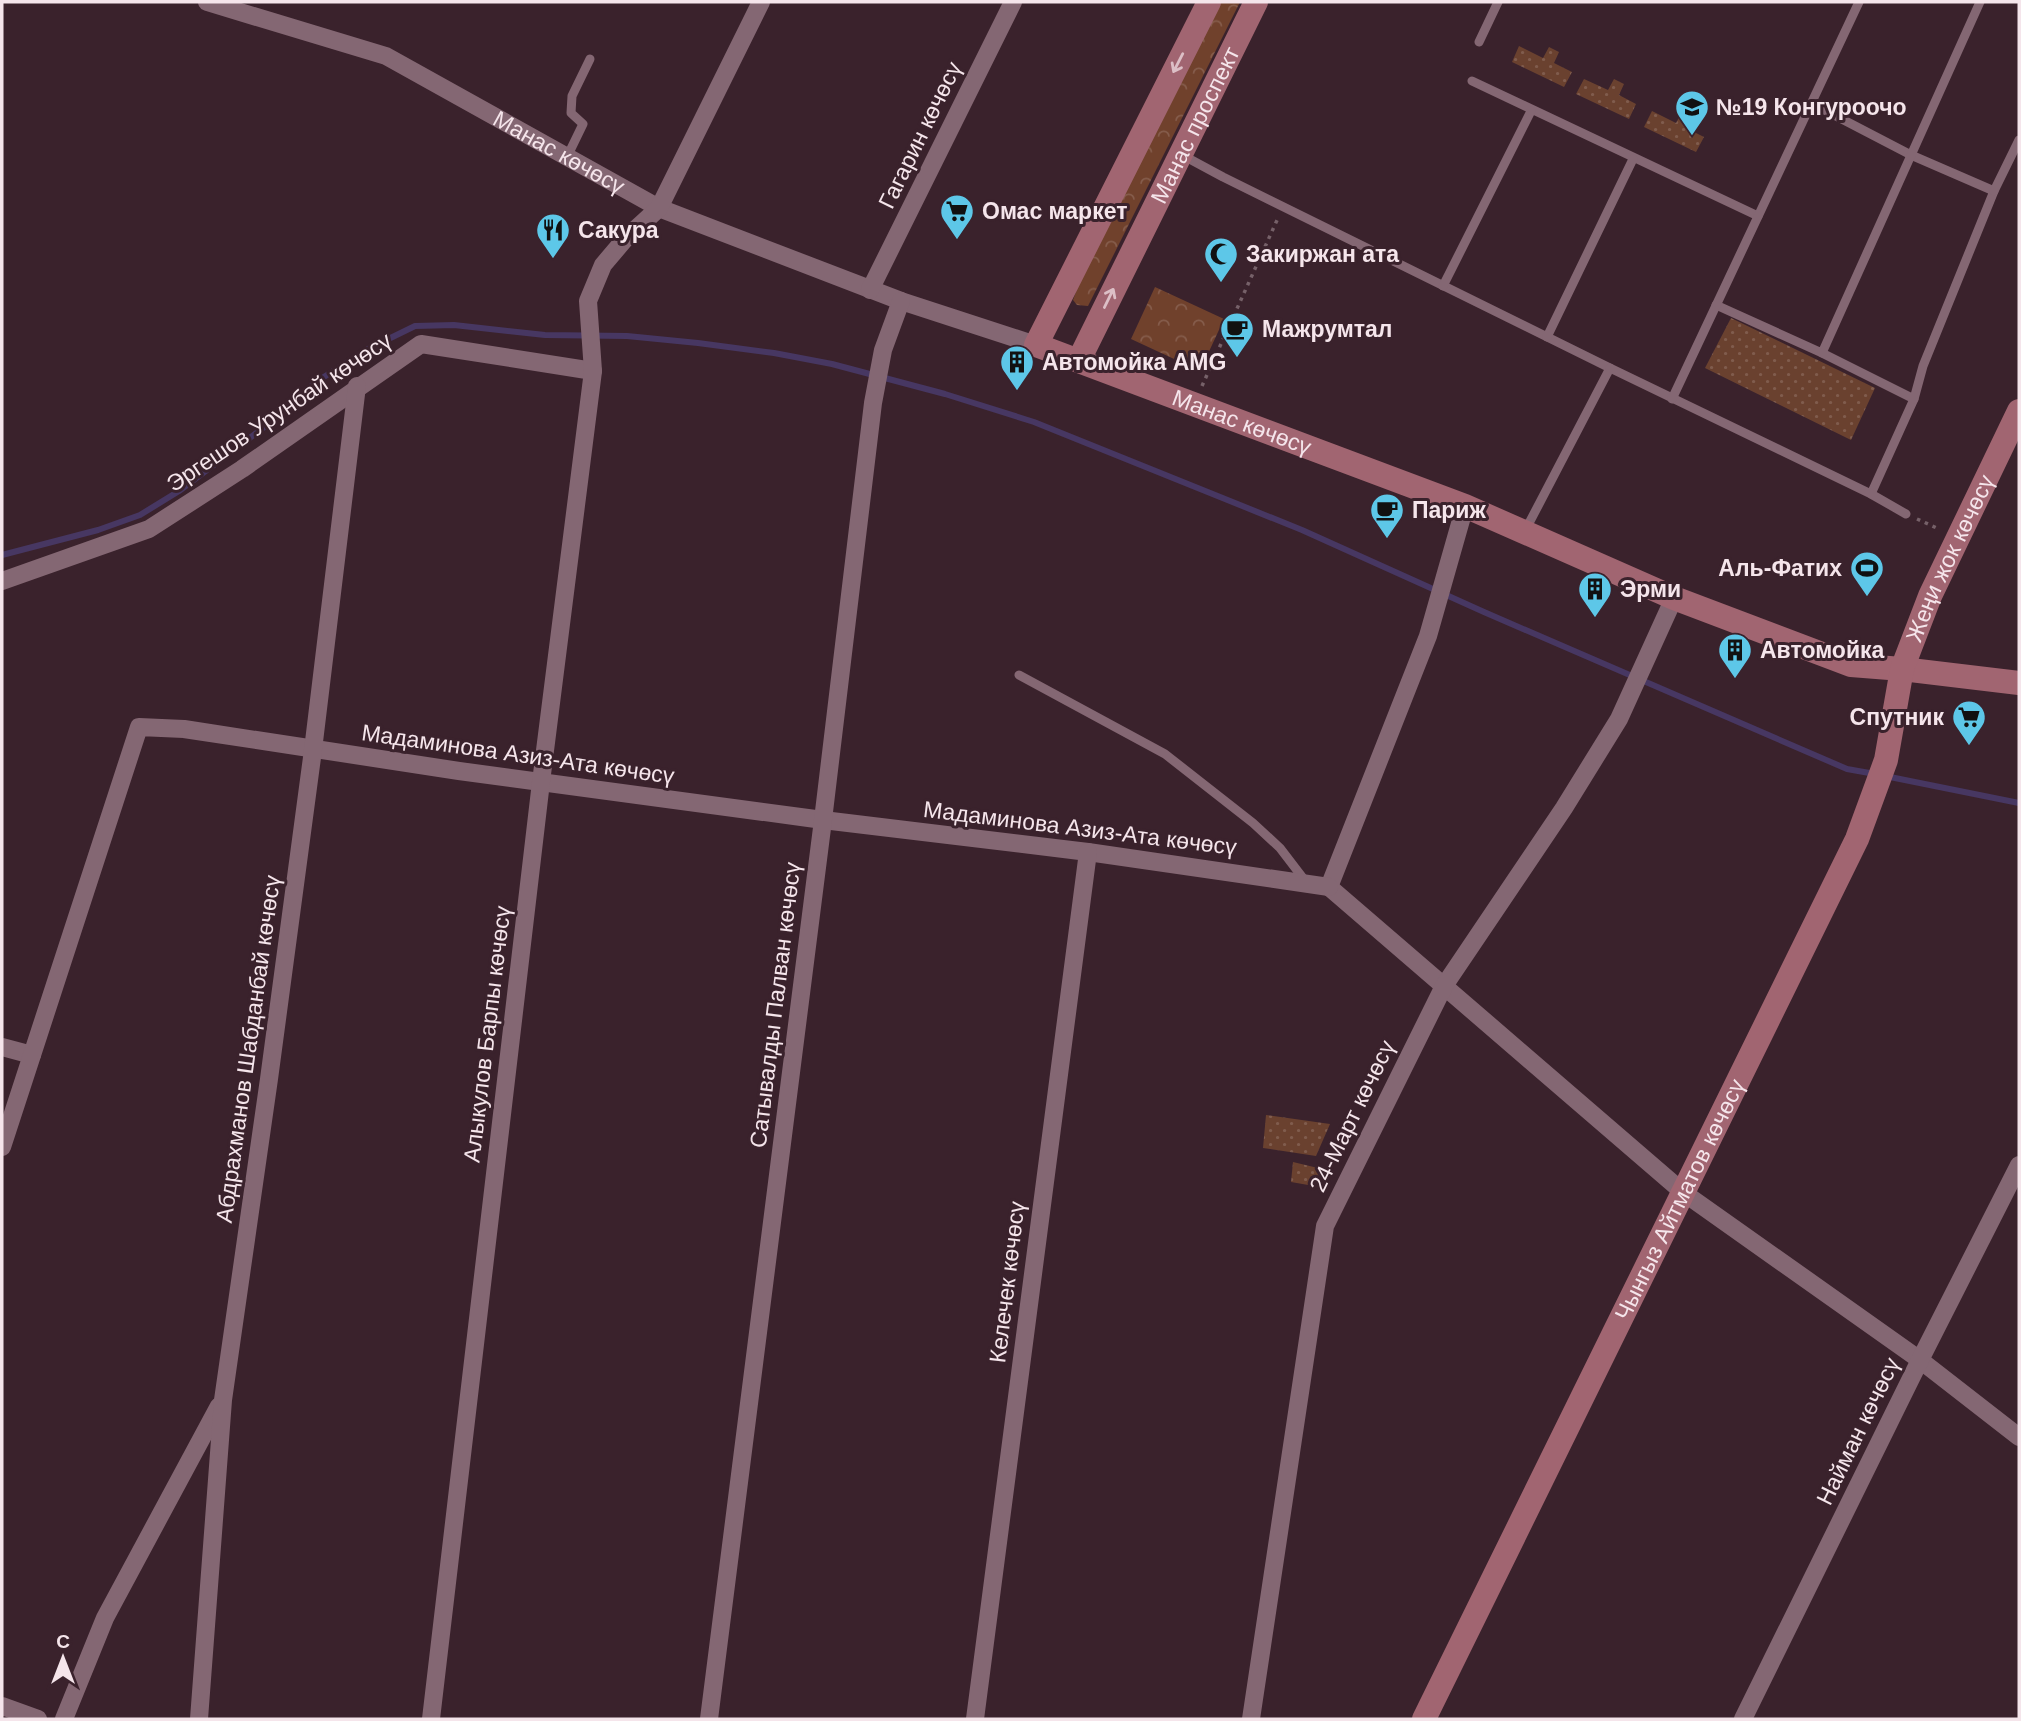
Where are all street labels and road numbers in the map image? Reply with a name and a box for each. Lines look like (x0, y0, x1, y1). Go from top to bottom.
street label: Манас проспект (1146, 42, 1245, 208)
street label: Гагарин көчөсү (873, 57, 967, 213)
street label: Манас көчөсү (489, 105, 630, 200)
street label: Эргешов Урунбай көчөсү (162, 327, 397, 497)
street label: Манас көчөсү (1169, 384, 1315, 460)
street label: Жеңи жок көчөсү (1901, 470, 2000, 645)
street label: Мадаминова Азиз-Ата көчөсү (360, 719, 677, 789)
street label: Мадаминова Азиз-Ата көчөсү (922, 796, 1239, 860)
street label: Сатывалды Палван көчөсү (745, 860, 806, 1149)
street label: Абдрахманов Шабданбай көчөсү (211, 873, 285, 1225)
street label: Алыкулов Барпы көчөсү (458, 904, 516, 1164)
street label: 24-Март көчөсү (1304, 1036, 1400, 1196)
street label: Чынгыз Айтматов көчөсү (1609, 1074, 1750, 1324)
street label: Келечек көчөсү (984, 1199, 1030, 1364)
street label: Найман көчөсү (1811, 1353, 1905, 1509)

